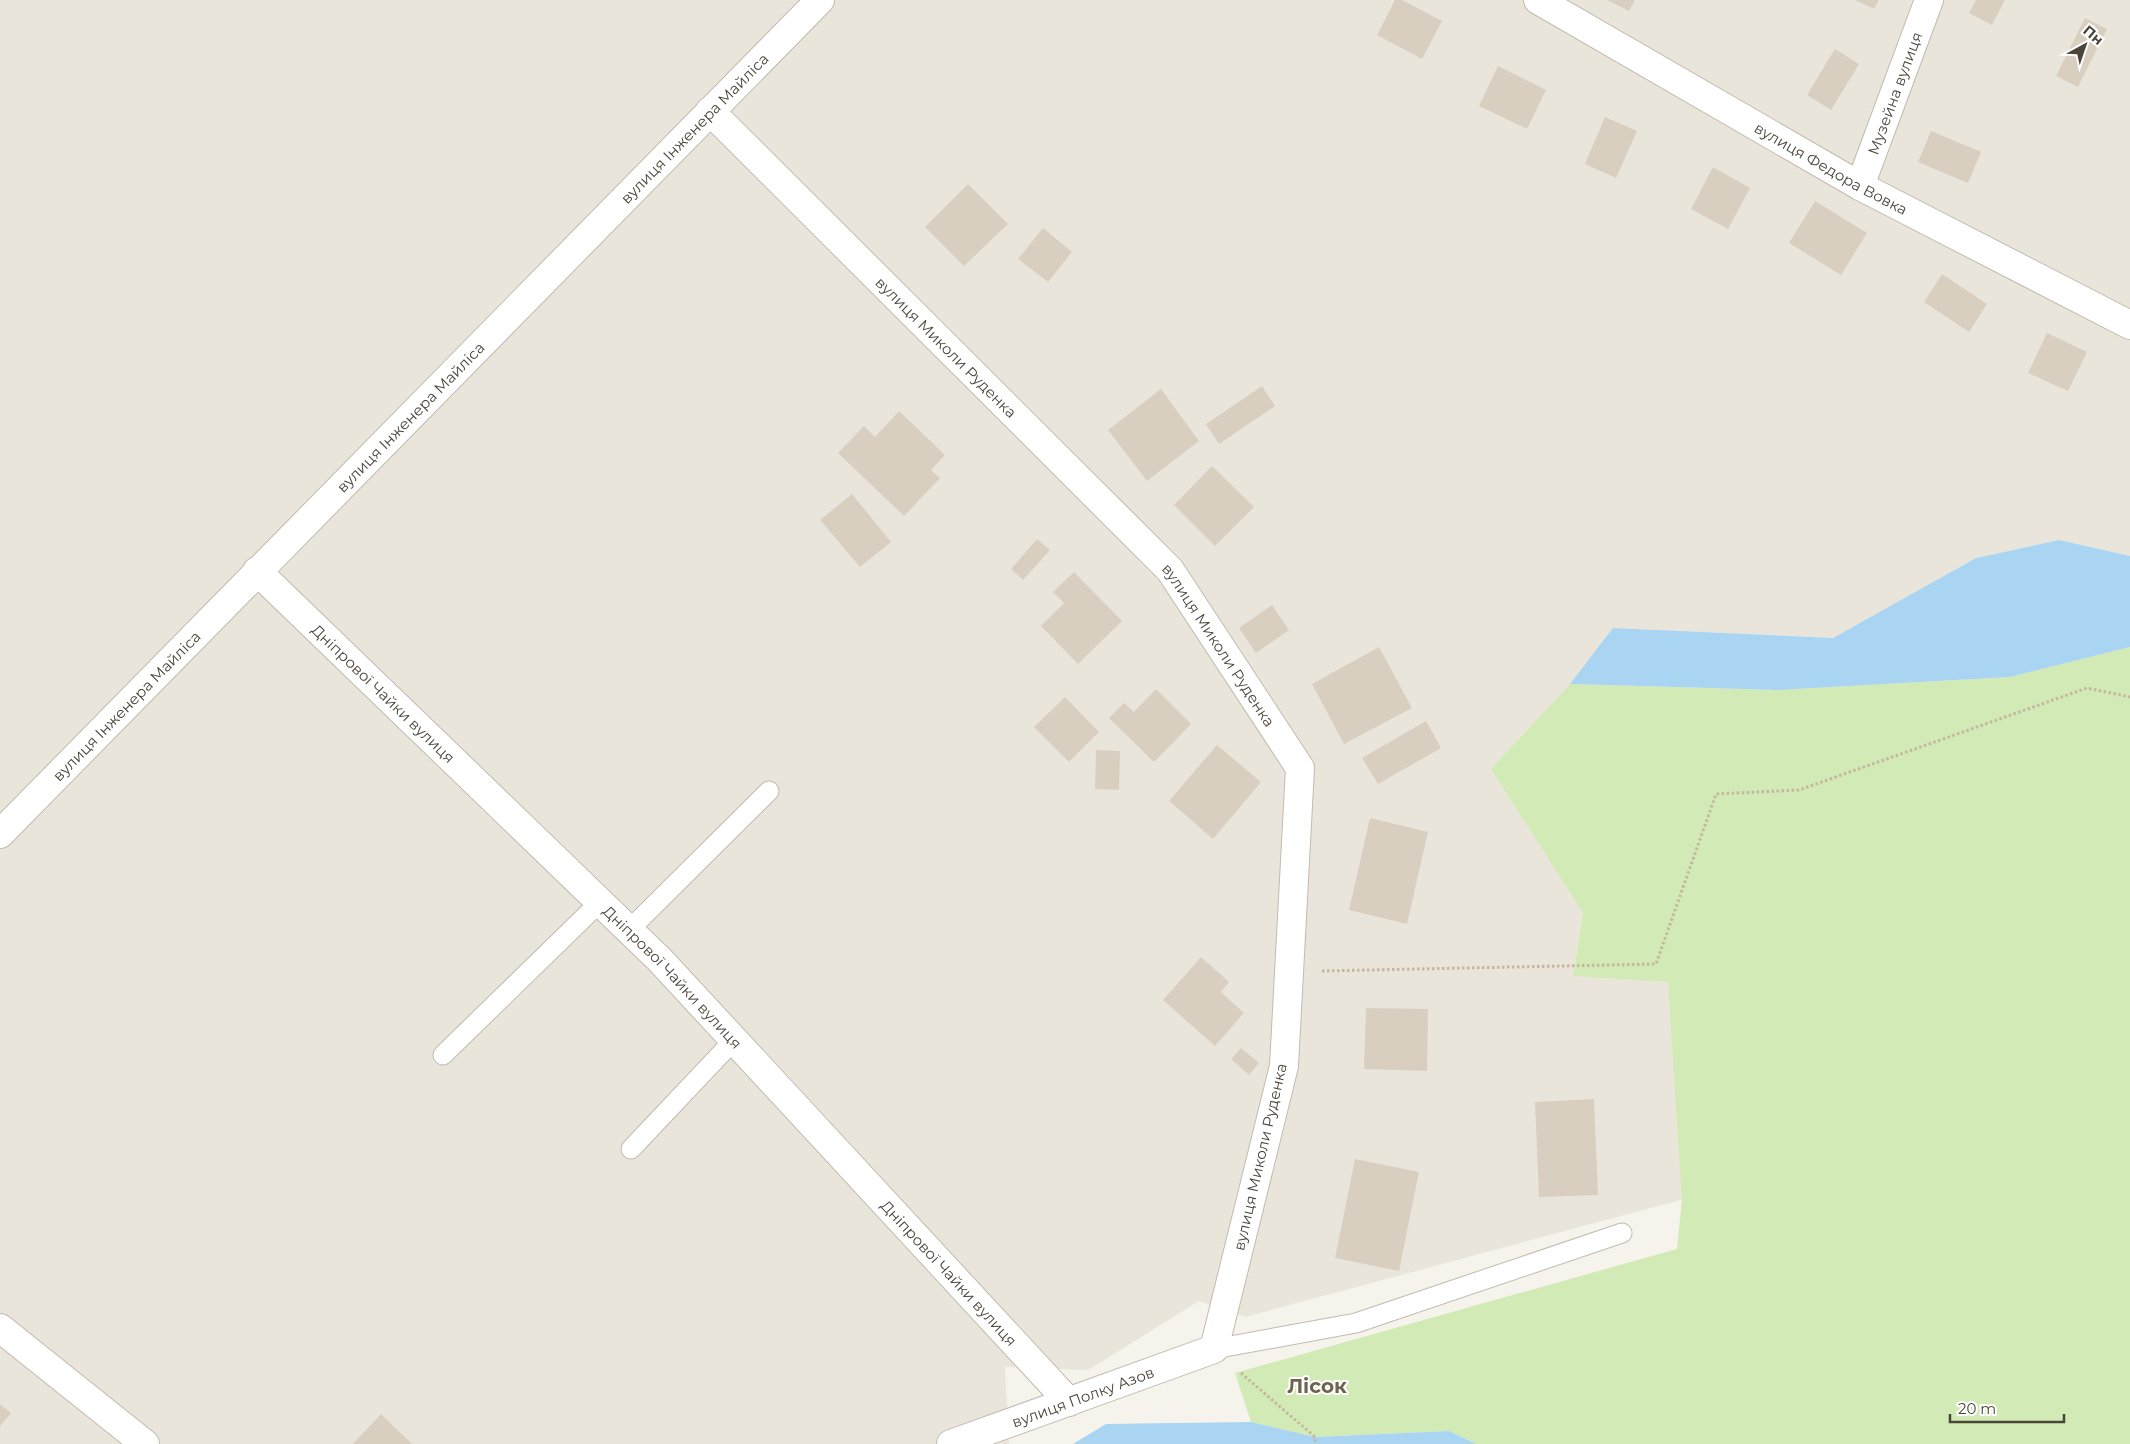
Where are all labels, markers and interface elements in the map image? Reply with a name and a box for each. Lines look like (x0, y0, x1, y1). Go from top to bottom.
north arrow (2060, 20, 2110, 70)
text: Пн (2079, 21, 2107, 49)
street label: Музейна вулиця (1863, 29, 1926, 157)
street label: вулиця Інженера Майліса (616, 49, 772, 207)
street label: вулиця Федора Вовка (1751, 118, 1911, 218)
street label: вулиця Миколи Руденка (872, 272, 1021, 421)
street label: вулиця Інженера Майліса (332, 338, 488, 496)
street label: вулиця Миколи Руденка (1159, 559, 1280, 730)
street label: Дніпрової Чайки вулиця (308, 620, 459, 767)
street label: вулиця Інженера Майліса (48, 627, 204, 785)
street label: Дніпрової Чайки вулиця (599, 901, 746, 1052)
street label: вулиця Миколи Руденка (1229, 1061, 1291, 1253)
street label: Дніпрової Чайки вулиця (877, 1196, 1021, 1349)
street label: вулиця Полку Азов (1009, 1362, 1157, 1432)
district label: Лісок (1287, 1374, 1347, 1398)
scale bar (1950, 1392, 2064, 1424)
text: 20 m (1958, 1399, 1996, 1418)

